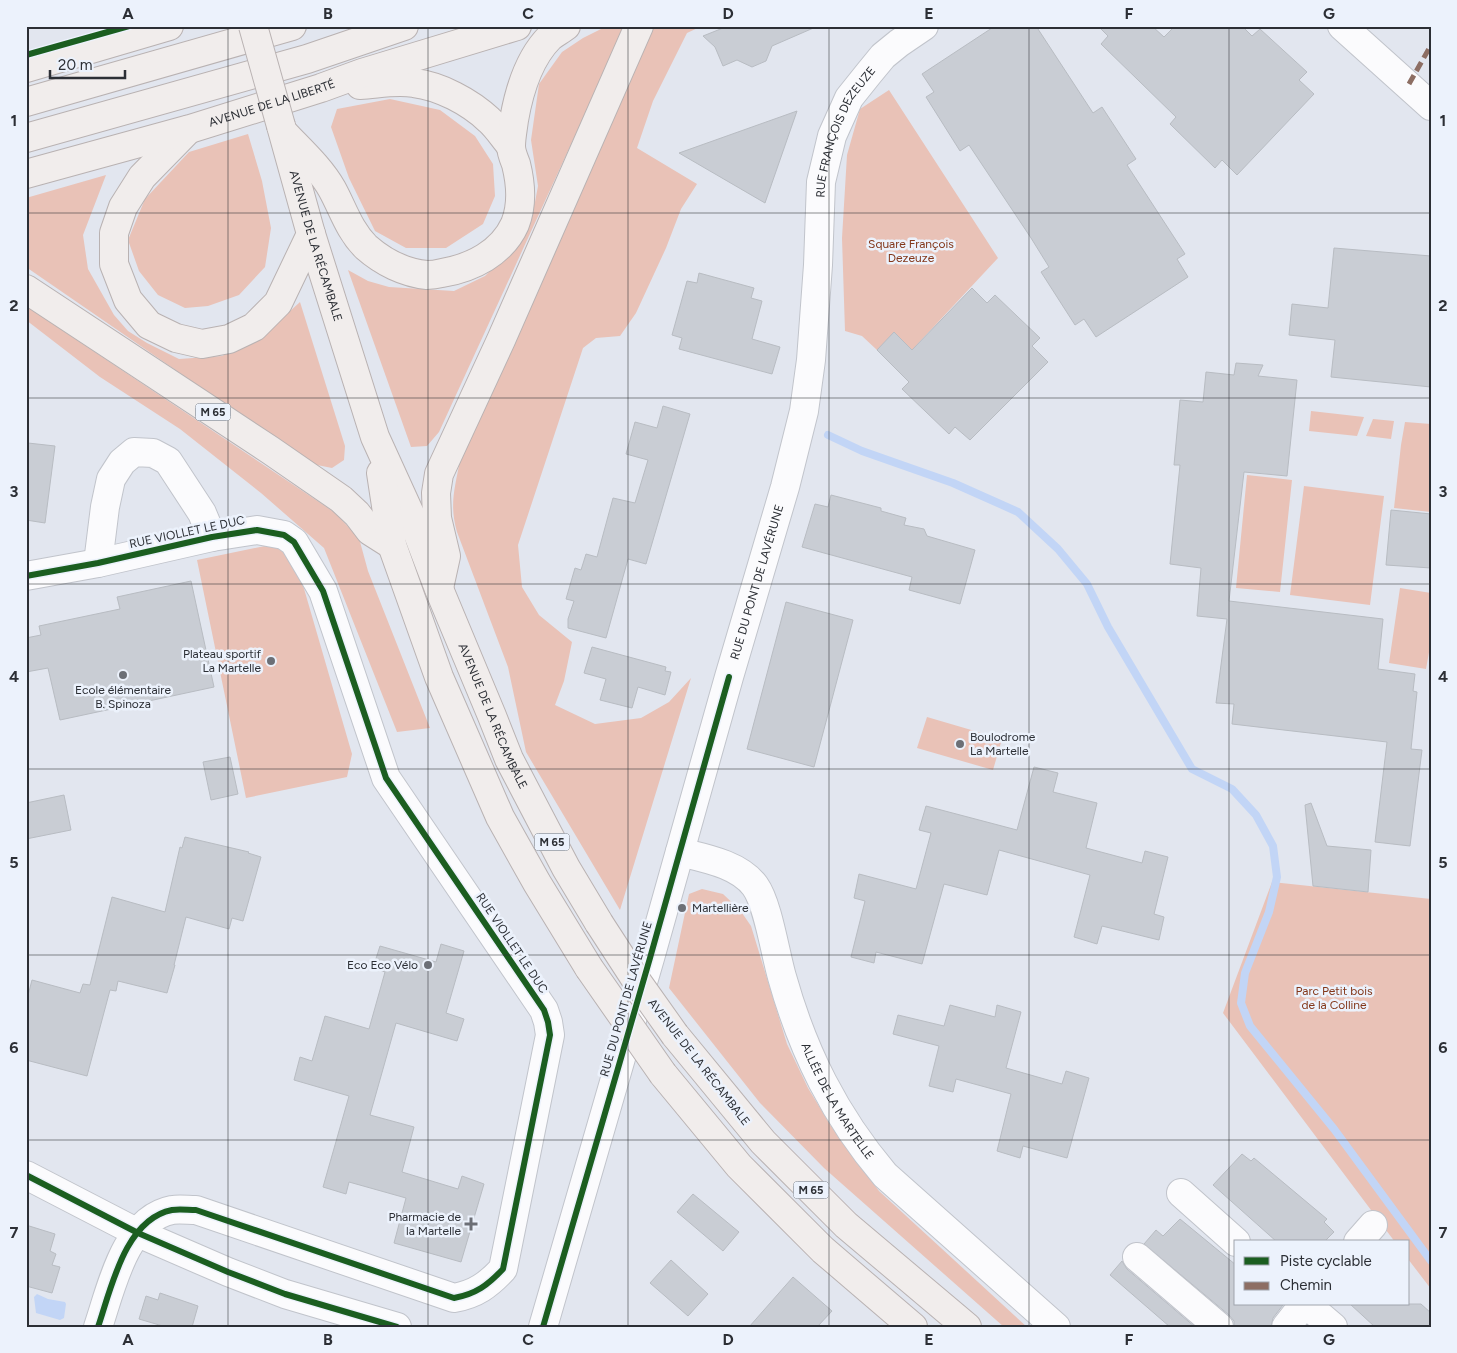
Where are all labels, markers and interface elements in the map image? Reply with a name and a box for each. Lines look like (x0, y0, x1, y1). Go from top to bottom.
text: A (122, 4, 134, 23)
text: B (323, 4, 333, 23)
text: C (522, 4, 534, 23)
text: D (722, 4, 734, 23)
text: E (924, 4, 934, 23)
text: F (1125, 4, 1134, 23)
text: G (1323, 4, 1335, 23)
scale bar (50, 48, 125, 80)
text: 20 m (58, 56, 92, 74)
street label: RUE FRANÇOIS DEZEUZE (813, 64, 878, 198)
street label: AVENUE DE LA LIBERTÉ (207, 76, 337, 130)
text: 1 (11, 111, 17, 130)
text: 1 (1440, 111, 1446, 130)
street label: AVENUE DE LA RÉCAMBALE (287, 169, 345, 323)
park label: Square François Dezeuze (868, 237, 954, 265)
text: 2 (9, 296, 19, 315)
text: 2 (1438, 296, 1448, 315)
road number: M 65 (196, 404, 230, 421)
text: 3 (10, 482, 19, 501)
text: 3 (1439, 482, 1448, 501)
street label: RUE DU PONT DE LAVÉRUNE (727, 503, 786, 661)
street label: RUE VIOLLET LE DUC (128, 513, 246, 551)
street label: AVENUE DE LA RÉCAMBALE (455, 641, 530, 791)
place label: Plateau sportif La Martelle (183, 647, 262, 675)
marker: Plateau sportif La Martelle (265, 655, 277, 667)
text: 4 (9, 667, 19, 686)
text: 4 (1438, 667, 1448, 686)
marker: Ecole élémentaire B. Spinoza (117, 669, 129, 681)
place label: Ecole élémentaire B. Spinoza (75, 683, 171, 711)
place label: Boulodrome La Martelle (970, 730, 1036, 758)
marker: Boulodrome La Martelle (954, 738, 966, 750)
road number: M 65 (534, 834, 570, 850)
text: 5 (9, 853, 19, 872)
text: 5 (1438, 853, 1448, 872)
street label: RUE VIOLLET LE DUC (473, 890, 551, 996)
place label: Martellière (692, 901, 749, 915)
marker: Martellière (676, 902, 688, 914)
street label: RUE DU PONT DE LAVÉRUNE (597, 920, 655, 1078)
place label: Eco Eco Vélo (347, 958, 418, 972)
marker: Eco Eco Vélo (422, 959, 434, 971)
park label: Parc Petit bois de la Colline (1295, 984, 1373, 1012)
street label: AVENUE DE LA RÉCAMBALE (645, 996, 753, 1128)
text: 6 (9, 1038, 19, 1057)
text: 6 (1438, 1038, 1448, 1057)
street label: ALLÉE DE LA MARTELLE (798, 1041, 877, 1162)
road number: M 65 (794, 1182, 828, 1198)
place label: Pharmacie de la Martelle (388, 1210, 461, 1238)
marker: Pharmacie de la Martelle (465, 1218, 477, 1230)
text: 7 (10, 1223, 19, 1242)
text: 7 (1439, 1223, 1448, 1242)
legend (1234, 1240, 1410, 1306)
text: Piste cyclable (1280, 1252, 1372, 1270)
text: Chemin (1280, 1276, 1332, 1294)
text: A (122, 1330, 134, 1349)
text: B (323, 1330, 333, 1349)
text: C (522, 1330, 534, 1349)
text: D (722, 1330, 734, 1349)
text: E (924, 1330, 934, 1349)
text: F (1125, 1330, 1134, 1349)
text: G (1323, 1330, 1335, 1349)

